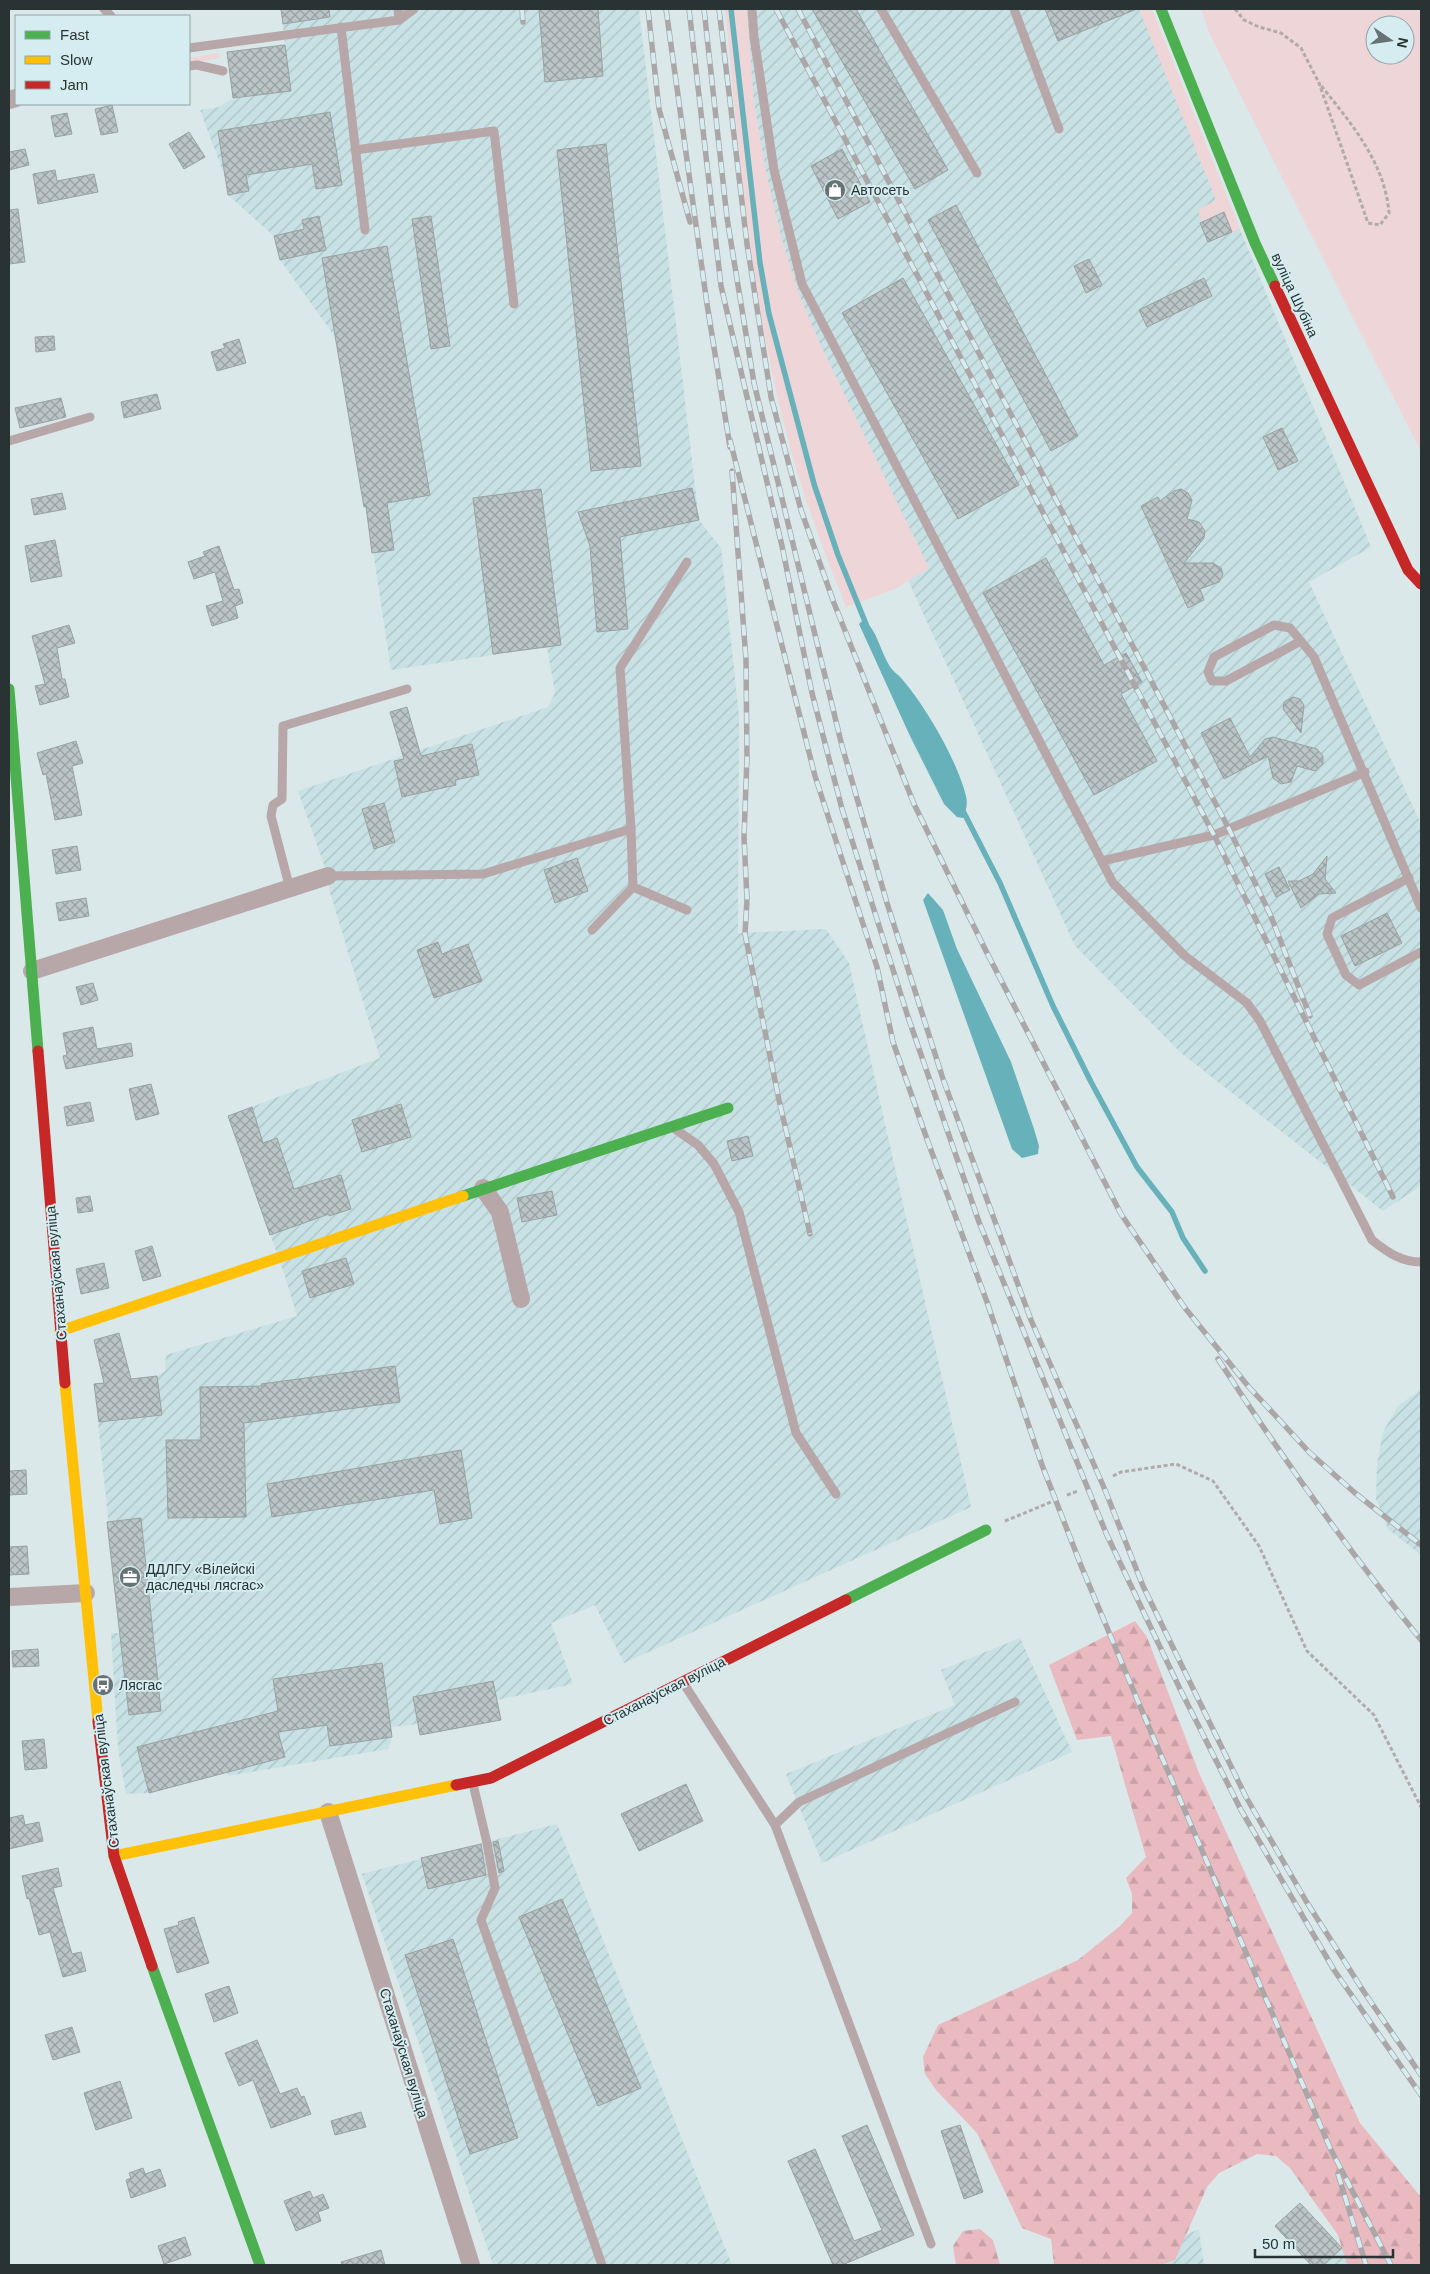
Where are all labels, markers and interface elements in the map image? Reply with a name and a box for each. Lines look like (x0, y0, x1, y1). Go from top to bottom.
legend (15, 15, 190, 105)
north arrow (1365, 15, 1415, 65)
text: Fast (60, 26, 90, 43)
text: N (1394, 36, 1412, 50)
text: Slow (60, 51, 93, 68)
text: Jam (60, 76, 88, 93)
shop icon: Автосеть (823, 178, 847, 202)
place label: Автосеть (851, 182, 910, 198)
street label: вуліца Шубіна (1268, 250, 1322, 340)
street label: Стаханаўская вуліца (42, 1205, 70, 1341)
place label: ДДЛГУ «Вілейскі даследчы лясгас» (146, 1561, 264, 1593)
office icon: ДДЛГУ «Вілейскі даследчы лясгас» (118, 1565, 142, 1589)
street label: Стаханаўская вуліца (600, 1653, 728, 1729)
bus stop icon: Лясгас (91, 1673, 115, 1697)
place label: Лясгас (119, 1677, 162, 1693)
street label: Стаханаўская вуліца (90, 1713, 122, 1849)
street label: Стаханаўская вуліца (377, 1986, 431, 2120)
scale bar (1255, 2226, 1392, 2258)
text: 50 m (1262, 2235, 1295, 2252)

